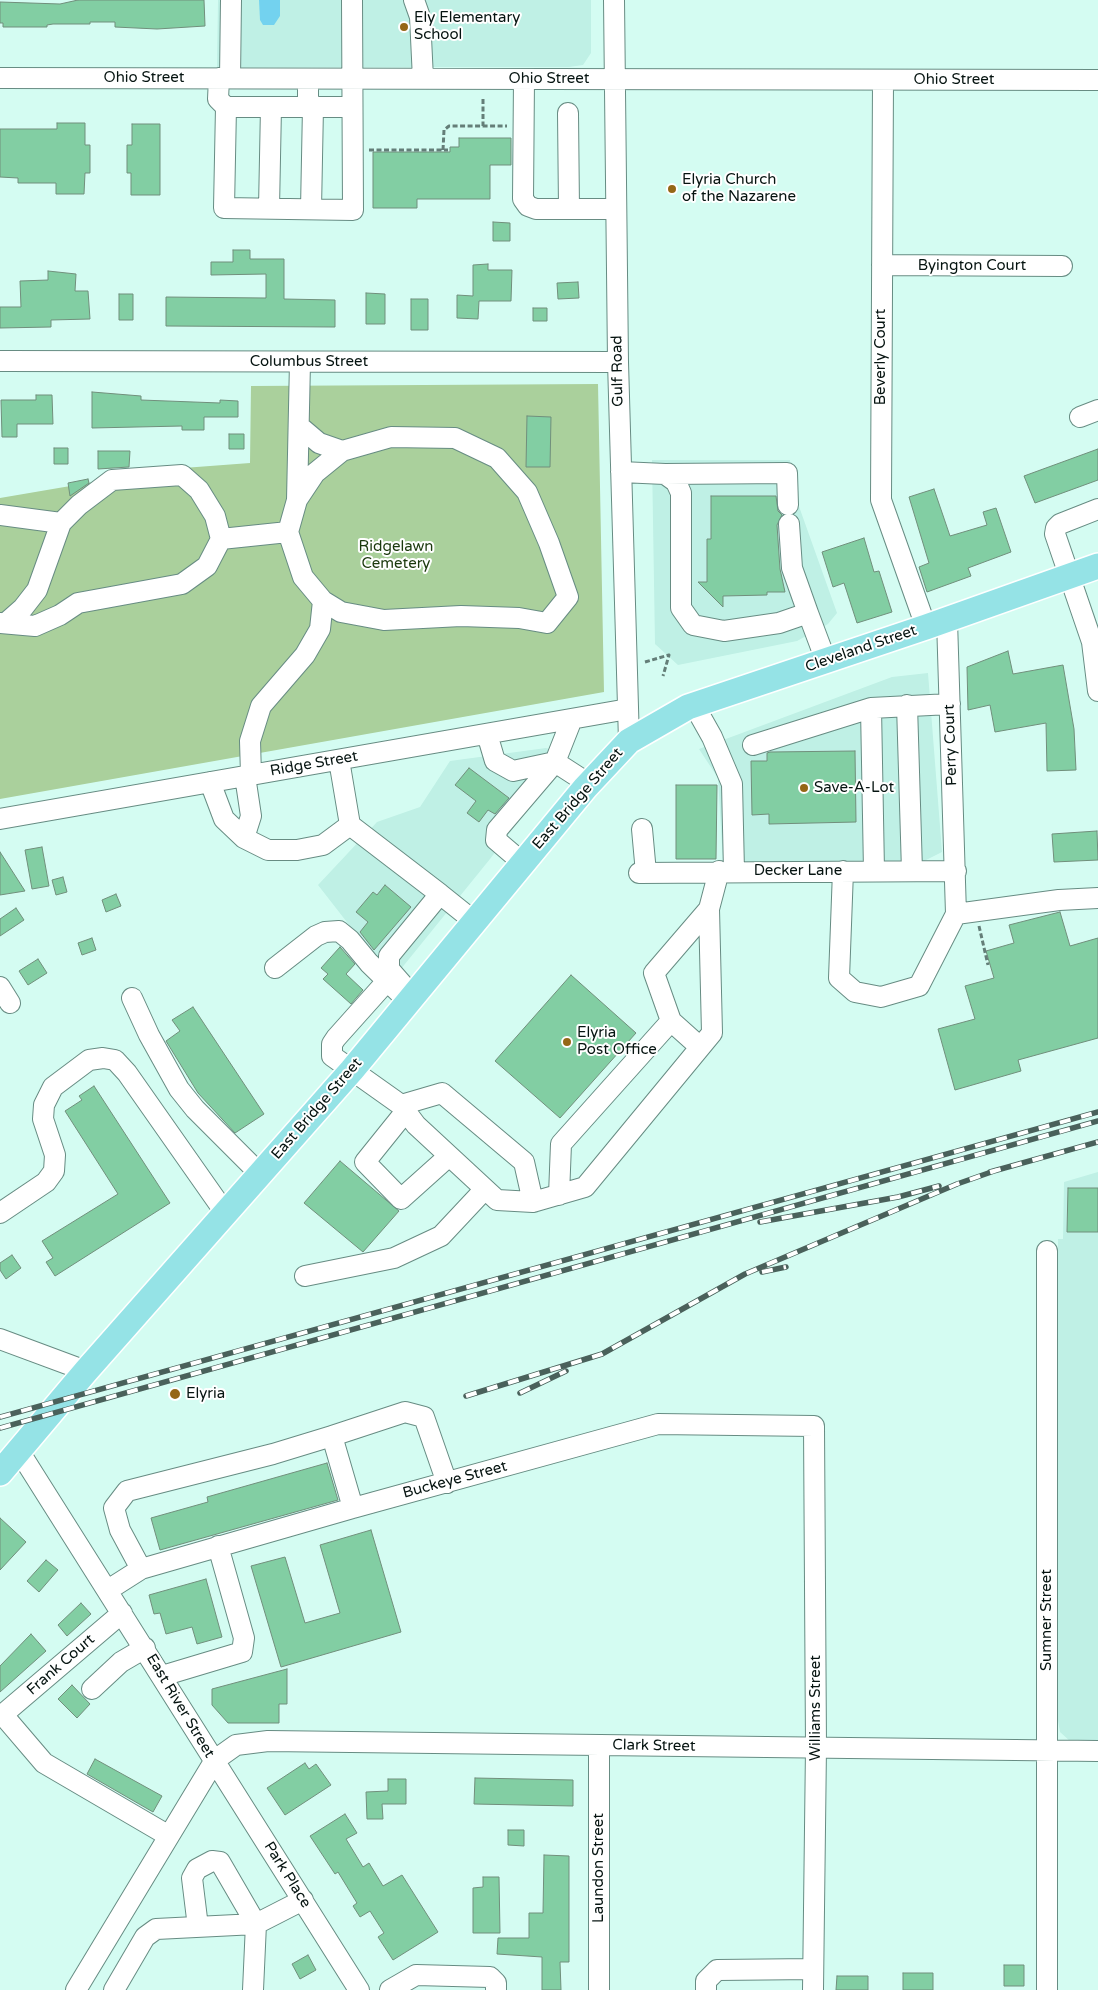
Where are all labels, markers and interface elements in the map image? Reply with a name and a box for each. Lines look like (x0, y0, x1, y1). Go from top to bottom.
place label: Ely Elementary School (414, 9, 520, 44)
marker: Ely Elementary School (398, 21, 410, 33)
street label: Ohio Street (104, 69, 184, 87)
street label: Ohio Street (509, 70, 589, 88)
street label: Ohio Street (914, 71, 994, 89)
place label: Elyria Church of the Nazarene (682, 171, 796, 206)
marker: Elyria Church of the Nazarene (666, 183, 678, 195)
street label: Byington Court (918, 257, 1026, 275)
street label: Beverly Court (872, 309, 890, 405)
street label: Gulf Road (608, 335, 628, 407)
street label: Columbus Street (250, 353, 368, 371)
park label: Ridgelawn Cemetery (359, 538, 433, 573)
street label: Cleveland Street (803, 622, 919, 676)
street label: Perry Court (941, 704, 961, 786)
street label: East Bridge Street (529, 745, 627, 853)
street label: Ridge Street (269, 747, 359, 781)
place label: Save-A-Lot (814, 779, 894, 797)
marker: Save-A-Lot (798, 782, 810, 794)
street label: Decker Lane (754, 862, 842, 880)
place label: Elyria Post Office (577, 1024, 657, 1059)
marker: Elyria Post Office (561, 1036, 573, 1048)
street label: East Bridge Street (268, 1055, 366, 1163)
place label: Elyria (186, 1385, 225, 1403)
marker: Elyria (168, 1387, 182, 1401)
street label: Buckeye Street (401, 1457, 509, 1503)
street label: Sumner Street (1038, 1569, 1056, 1671)
street label: Frank Court (23, 1631, 99, 1699)
street label: East River Street (142, 1651, 218, 1761)
street label: Williams Street (807, 1655, 825, 1761)
street label: Clark Street (612, 1736, 696, 1756)
street label: Laundon Street (590, 1813, 608, 1923)
street label: Park Place (260, 1839, 314, 1911)

